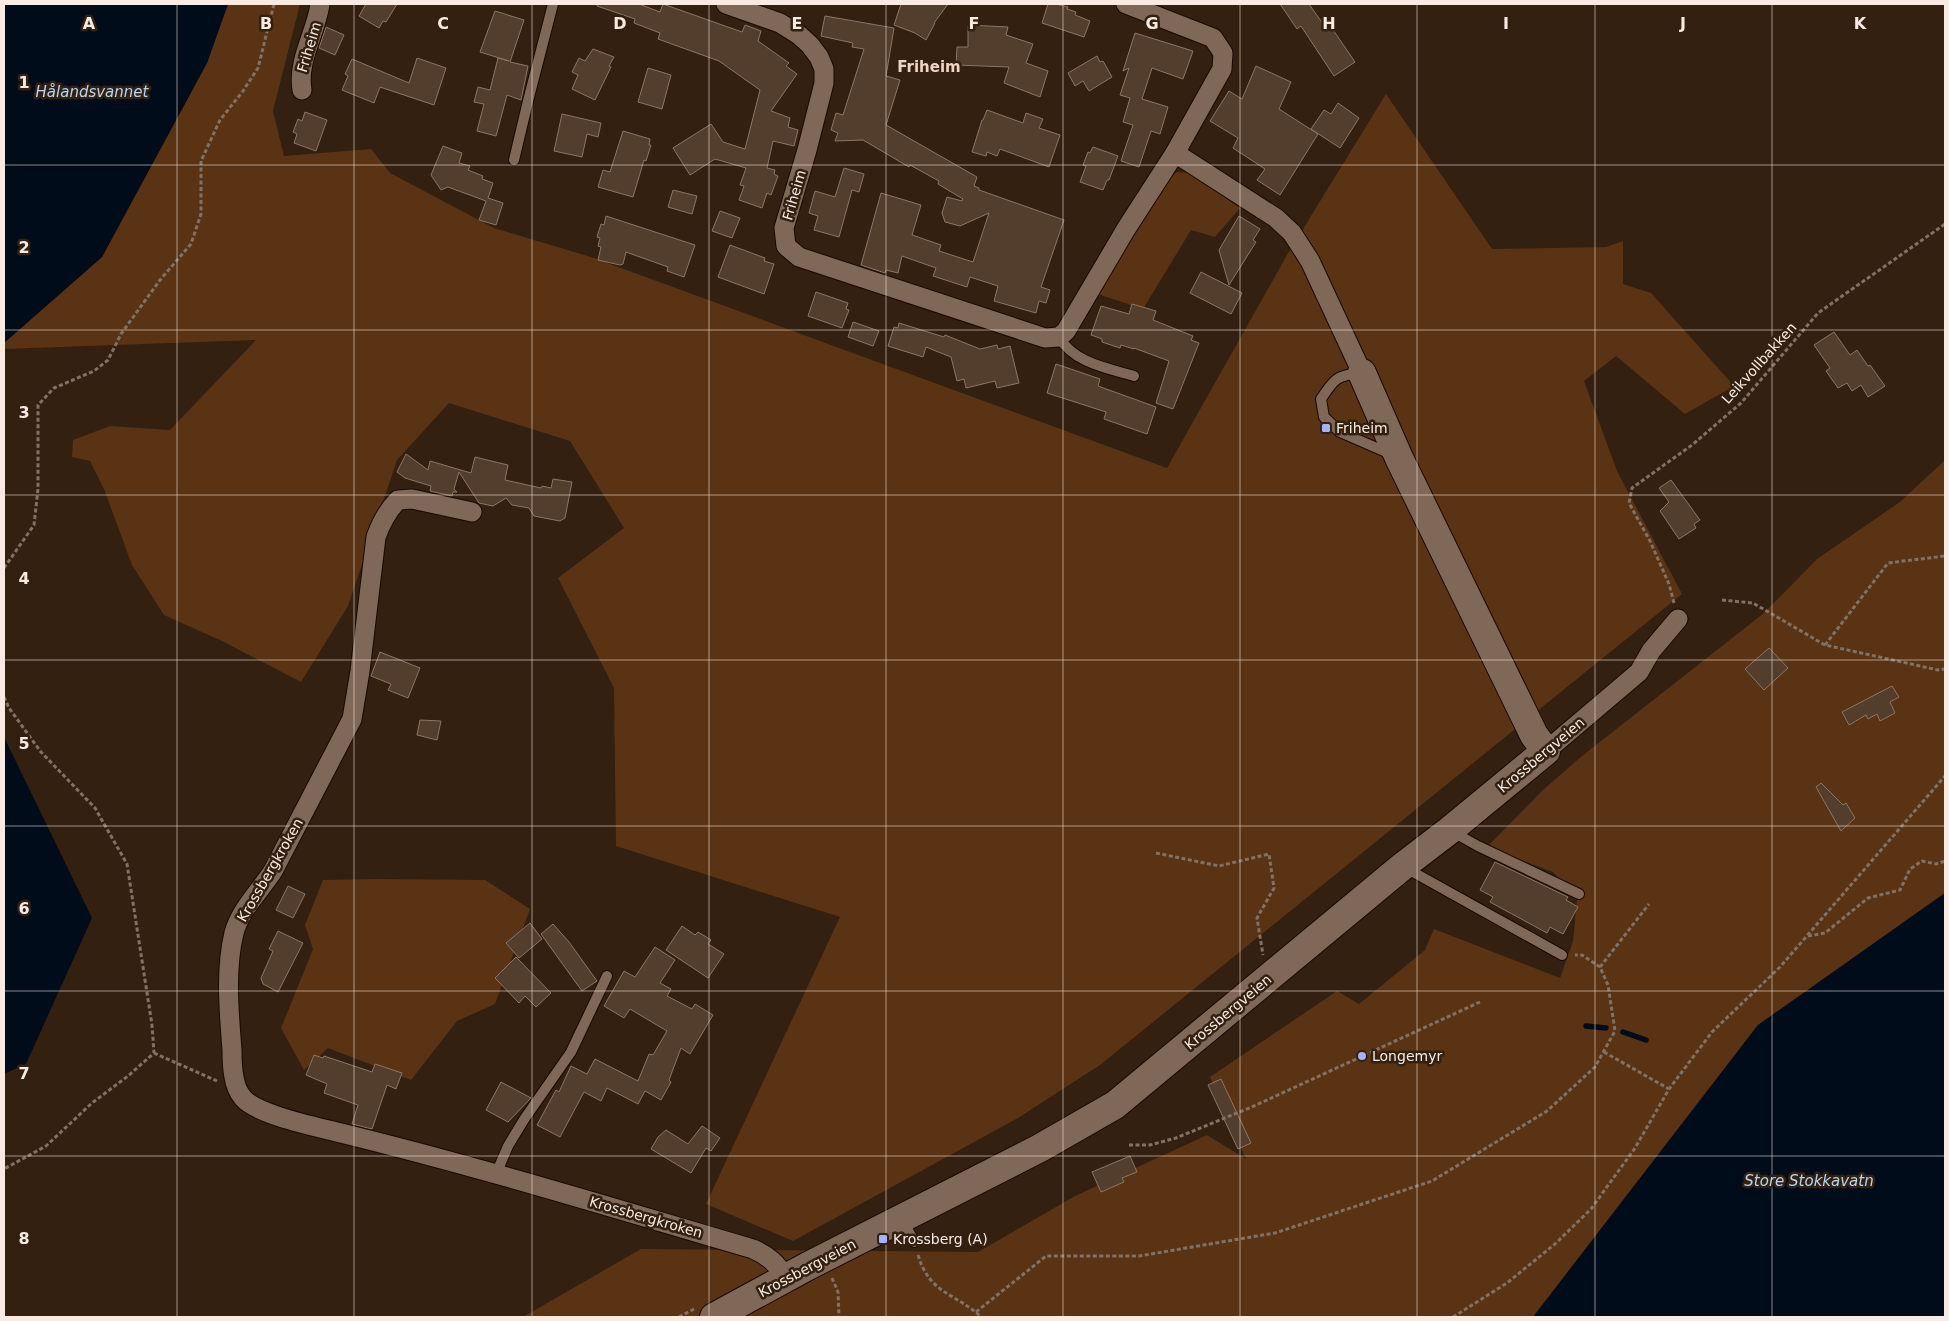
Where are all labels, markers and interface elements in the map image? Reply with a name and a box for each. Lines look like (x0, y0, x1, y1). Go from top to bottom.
text: A (83, 14, 96, 33)
text: B (260, 14, 272, 33)
text: C (437, 14, 449, 33)
text: D (613, 14, 627, 33)
text: E (792, 14, 802, 33)
text: F (969, 14, 979, 33)
text: G (1145, 14, 1159, 33)
text: H (1322, 14, 1336, 33)
text: I (1503, 14, 1509, 33)
text: J (1679, 14, 1686, 33)
text: K (1854, 14, 1867, 33)
street label: Friheim (294, 20, 324, 74)
district label: Friheim (897, 58, 961, 76)
text: 1 (18, 73, 30, 92)
water label: Hålandsvannet (36, 83, 150, 101)
street label: Friheim (779, 168, 809, 222)
text: 2 (18, 238, 30, 257)
street label: Leikvollbakken (1718, 319, 1800, 407)
text: 3 (18, 403, 30, 422)
place label: Friheim (1336, 420, 1388, 436)
marker: Friheim (1320, 422, 1332, 434)
text: 4 (18, 569, 30, 588)
street label: Krossbergveien (1495, 714, 1587, 796)
text: 5 (18, 734, 30, 753)
street label: Krossbergkroken (234, 815, 306, 925)
text: 6 (18, 899, 30, 918)
street label: Krossbergveien (1182, 971, 1274, 1053)
place label: Longemyr (1372, 1048, 1442, 1064)
marker: Longemyr (1356, 1050, 1368, 1062)
text: 7 (18, 1064, 30, 1083)
water label: Store Stokkavatn (1744, 1172, 1874, 1190)
street label: Krossbergkroken (588, 1193, 704, 1241)
text: 8 (18, 1229, 30, 1248)
place label: Krossberg (A) (893, 1231, 988, 1247)
marker: Krossberg (A) (877, 1233, 889, 1245)
street label: Krossbergveien (756, 1236, 858, 1300)

